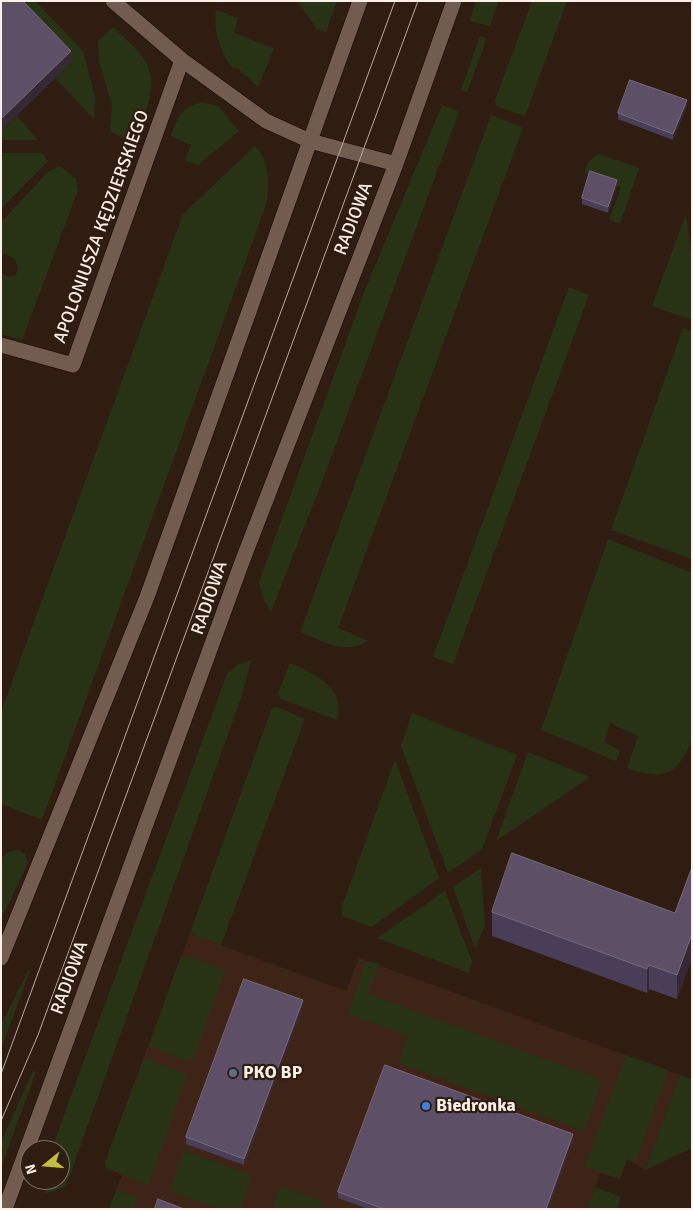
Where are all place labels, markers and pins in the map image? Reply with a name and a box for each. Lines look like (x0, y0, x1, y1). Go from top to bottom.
place label: PKO BP (243, 1062, 302, 1084)
marker: PKO BP (227, 1067, 239, 1079)
place label: Biedronka (436, 1095, 516, 1117)
marker: Biedronka (420, 1100, 432, 1112)

